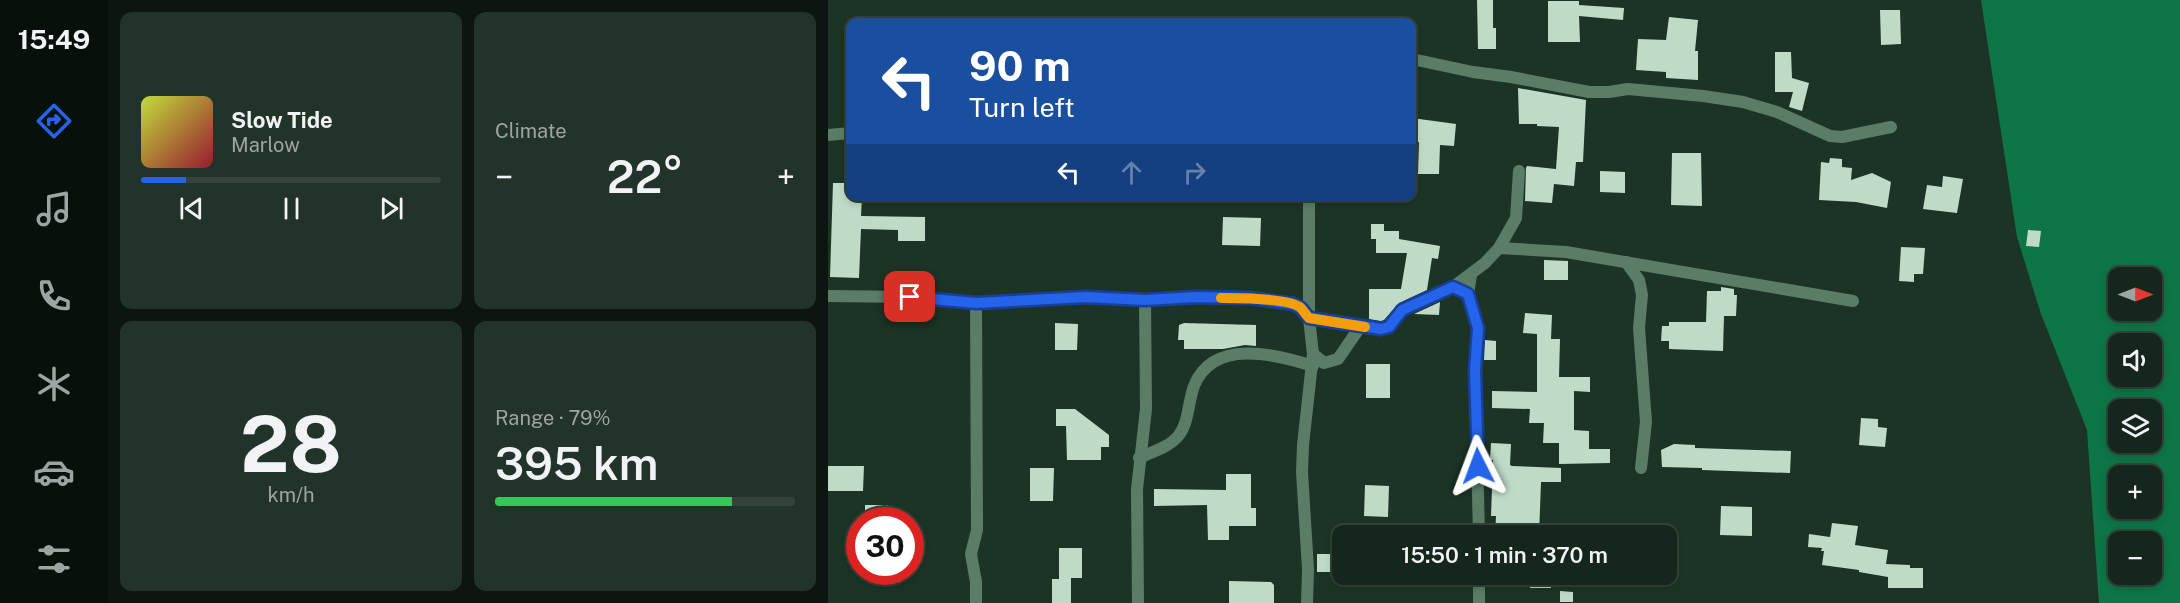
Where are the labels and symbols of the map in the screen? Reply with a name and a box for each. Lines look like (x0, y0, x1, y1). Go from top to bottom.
north arrow (2108, 267, 2162, 321)
pin (884, 271, 935, 322)
position arrow (1446, 434, 1510, 498)
speed limit sign: 30 (846, 507, 924, 585)

